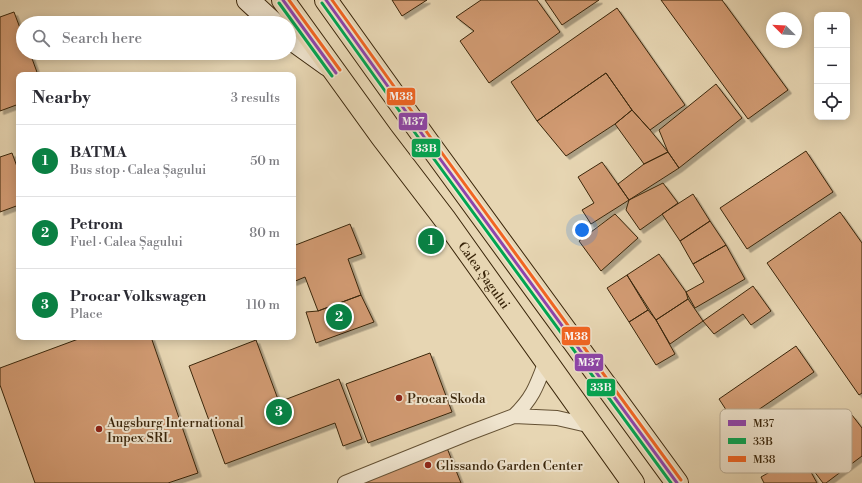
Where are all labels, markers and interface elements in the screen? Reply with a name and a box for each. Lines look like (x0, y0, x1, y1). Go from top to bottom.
north arrow (766, 12, 802, 48)
map controls (814, 12, 850, 120)
button: + (814, 12, 850, 48)
search box (16, 16, 296, 60)
icon: search (30, 27, 52, 49)
text: Search here (62, 29, 142, 48)
button: − (814, 48, 850, 84)
button: locate (814, 84, 850, 120)
text: Nearby (32, 87, 91, 109)
line badge: M38 (386, 87, 416, 106)
text: 3 results (231, 90, 280, 106)
text: M38 (389, 90, 413, 104)
line badge: M37 (398, 112, 428, 131)
text: M37 (401, 115, 425, 129)
line badge: 33B (411, 138, 441, 158)
text: 33B (415, 142, 437, 156)
text: BATMA (70, 143, 127, 162)
text: 1 (42, 153, 48, 169)
text: 50 m (250, 153, 280, 169)
text: Bus stop · Calea Șagului (70, 162, 206, 178)
text: Petrom (70, 215, 123, 234)
your location (572, 220, 592, 240)
text: 2 (41, 225, 49, 241)
text: 80 m (249, 225, 280, 241)
pin: 1 (418, 226, 444, 256)
text: Fuel · Calea Șagului (70, 234, 183, 250)
street label: Calea Șagului (454, 239, 513, 312)
text: Procar Volkswagen (70, 287, 206, 306)
text: 3 (41, 297, 49, 313)
text: 110 m (246, 297, 280, 313)
pin: 2 (326, 302, 352, 332)
text: Place (70, 306, 102, 322)
line badge: M38 (561, 326, 591, 346)
text: M38 (564, 330, 588, 344)
line badge: M37 (574, 353, 604, 372)
text: M37 (577, 356, 601, 370)
line badge: 33B (586, 378, 616, 397)
text: 33B (590, 381, 612, 395)
place label: Procar Skoda (407, 391, 486, 407)
marker: Procar Skoda (394, 393, 404, 403)
pin: 3 (266, 397, 292, 427)
legend (720, 409, 852, 473)
place label: Augsburg International Impex SRL (106, 415, 244, 446)
text: M37 (753, 417, 775, 431)
marker: Augsburg International Impex SRL (94, 424, 104, 434)
text: 33B (753, 435, 773, 449)
text: M38 (753, 453, 776, 467)
place label: Glissando Garden Center (436, 458, 583, 474)
marker: Glissando Garden Center (423, 460, 433, 470)

